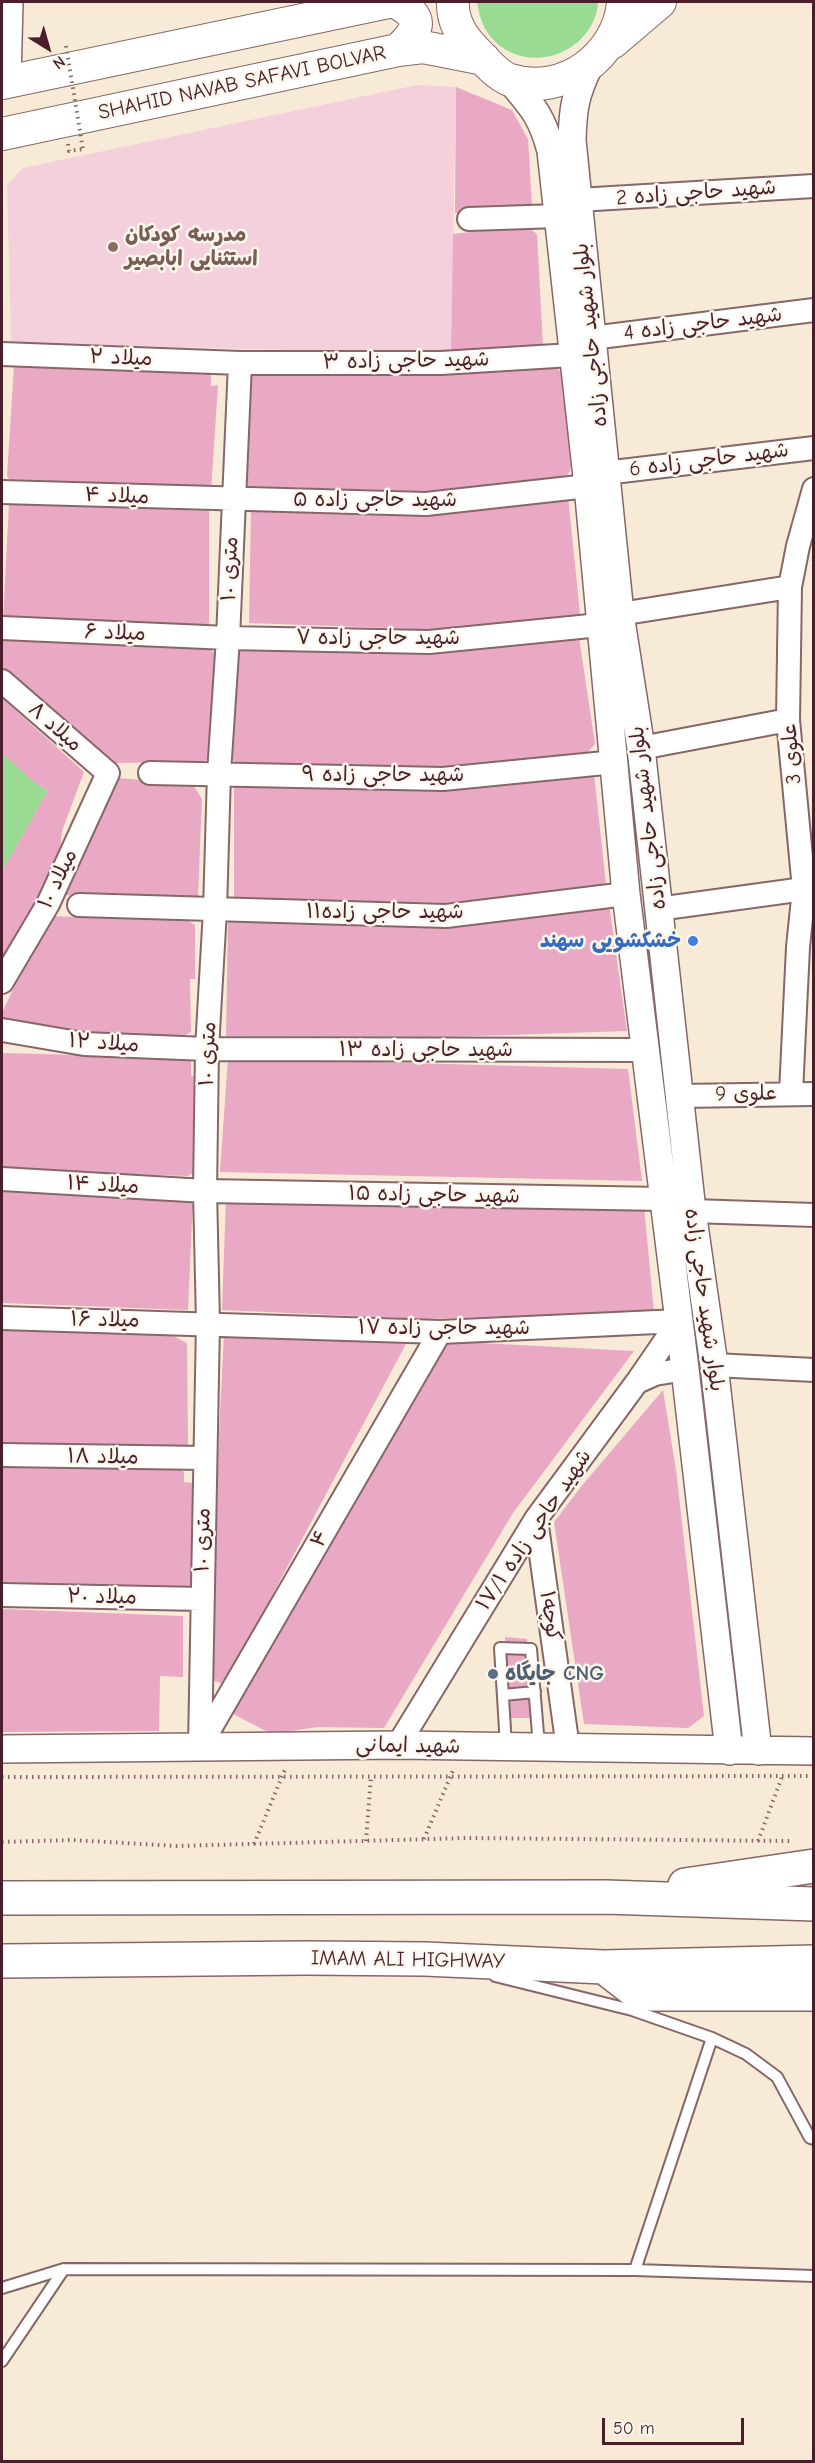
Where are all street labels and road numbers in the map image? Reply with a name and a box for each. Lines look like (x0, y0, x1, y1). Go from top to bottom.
street label: SHAHID NAVAB SAFAVI BOLVAR (96, 40, 388, 126)
street label: شهید حاجی زاده 2 (615, 175, 777, 211)
street label: بلوار شهید حاجی زاده (569, 242, 613, 428)
street label: شهید حاجی زاده 4 (622, 302, 784, 346)
street label: میلاد ۲ (89, 344, 153, 372)
street label: شهید حاجی زاده ۳ (323, 347, 489, 375)
street label: شهید حاجی زاده 6 (628, 438, 790, 482)
street label: میلاد ۴ (84, 482, 150, 510)
street label: شهید حاجی زاده ۵ (293, 487, 457, 513)
street label: ۱۰ متری (216, 536, 244, 602)
street label: میلاد ۶ (84, 619, 146, 647)
street label: شهید حاجی زاده ۷ (296, 625, 460, 651)
street label: میلاد ۸ (23, 697, 87, 757)
street label: علوی 3 (777, 723, 807, 785)
street label: بلوار شهید حاجی زاده (624, 725, 672, 911)
street label: شهید حاجی زاده ۹ (302, 762, 464, 788)
street label: میلاد ۱۰ (33, 845, 83, 913)
street label: شهید حاجی زاده۱۱ (306, 899, 464, 925)
street label: ۱۰ متری (194, 1021, 222, 1087)
street label: میلاد ۱۲ (68, 1028, 140, 1058)
street label: شهید حاجی زاده ۱۳ (339, 1037, 513, 1063)
street label: علوی 9 (715, 1081, 777, 1107)
street label: میلاد ۱۴ (66, 1171, 140, 1199)
street label: شهید حاجی زاده ۱۵ (348, 1181, 520, 1209)
street label: بلوار شهید حاجی زاده (679, 1207, 729, 1393)
street label: میلاد ۱۶ (70, 1307, 140, 1333)
street label: شهید حاجی زاده ۱۷ (358, 1315, 530, 1341)
street label: میلاد ۱۸ (67, 1444, 139, 1470)
street label: شهید حاجی زاده ۱۷/۱ (471, 1445, 597, 1615)
street label: ۱۰ متری (190, 1507, 216, 1573)
street label: ۴ (305, 1526, 335, 1552)
street label: میلاد ۲۰ (67, 1584, 137, 1610)
street label: کوچه۱ (534, 1589, 566, 1643)
street label: شهید ایمانی (355, 1732, 461, 1760)
street label: IMAM ALI HIGHWAY (311, 1946, 505, 1974)

